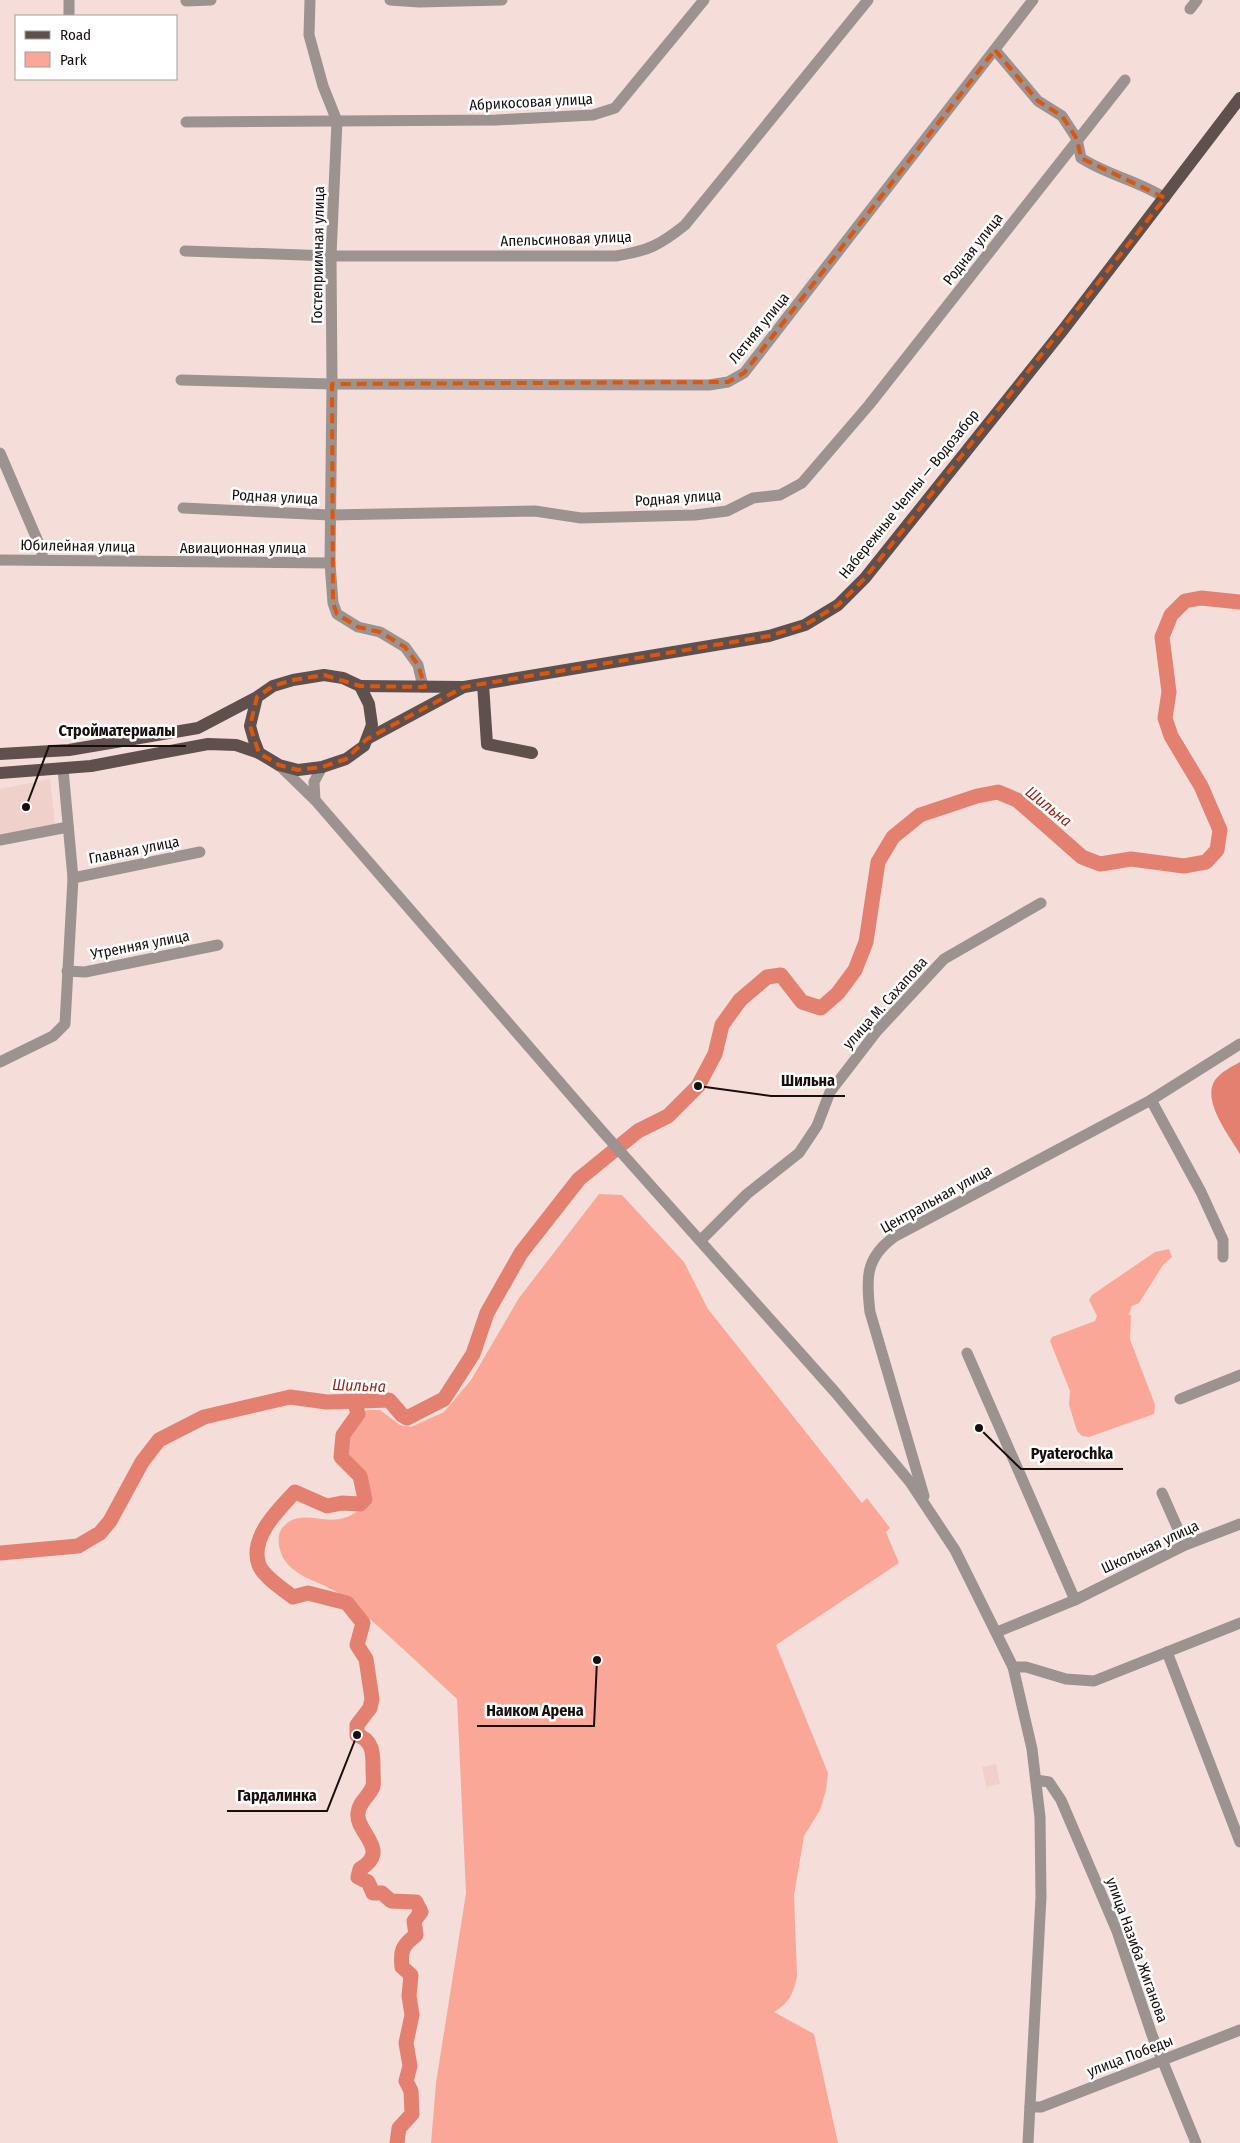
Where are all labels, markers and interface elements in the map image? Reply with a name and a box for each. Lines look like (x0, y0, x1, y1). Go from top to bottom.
legend (15, 15, 178, 80)
text: Road (60, 26, 91, 44)
text: Park (60, 51, 87, 69)
street label: Абрикосовая улица (469, 90, 593, 114)
street label: Гостеприимная улица (308, 186, 328, 324)
street label: Родная улица (939, 209, 1007, 289)
street label: Апельсиновая улица (500, 228, 632, 250)
street label: Летняя улица (725, 289, 793, 367)
street label: Набережные Челны — Водозабор (835, 406, 983, 582)
street label: Родная улица (231, 486, 319, 508)
street label: Родная улица (634, 486, 722, 510)
street label: Юбилейная улица (20, 536, 136, 556)
street label: Авиационная улица (180, 539, 306, 557)
callout: Стройматериалы (49, 715, 186, 746)
text: Стройматериалы (59, 721, 176, 740)
water label: Шильна (1022, 782, 1076, 831)
street label: Главная улица (87, 832, 181, 868)
street label: Утренняя улица (88, 927, 191, 964)
street label: улица М. Сахапова (839, 953, 931, 1053)
callout: Шильна (771, 1065, 845, 1096)
text: Шильна (781, 1071, 835, 1090)
street label: Центральная улица (877, 1161, 995, 1237)
water label: Шильна (332, 1375, 386, 1396)
callout: Pyaterochka (1021, 1438, 1123, 1469)
text: Pyaterochka (1031, 1444, 1113, 1463)
street label: Школьная улица (1098, 1517, 1202, 1577)
callout: Наиком Арена (477, 1695, 594, 1726)
text: Наиком Арена (486, 1701, 584, 1720)
callout: Гардалинка (227, 1780, 327, 1811)
text: Гардалинка (237, 1786, 317, 1805)
street label: улица Назиба Жиганова (1102, 1875, 1172, 2025)
street label: улица Победы (1084, 2031, 1176, 2081)

